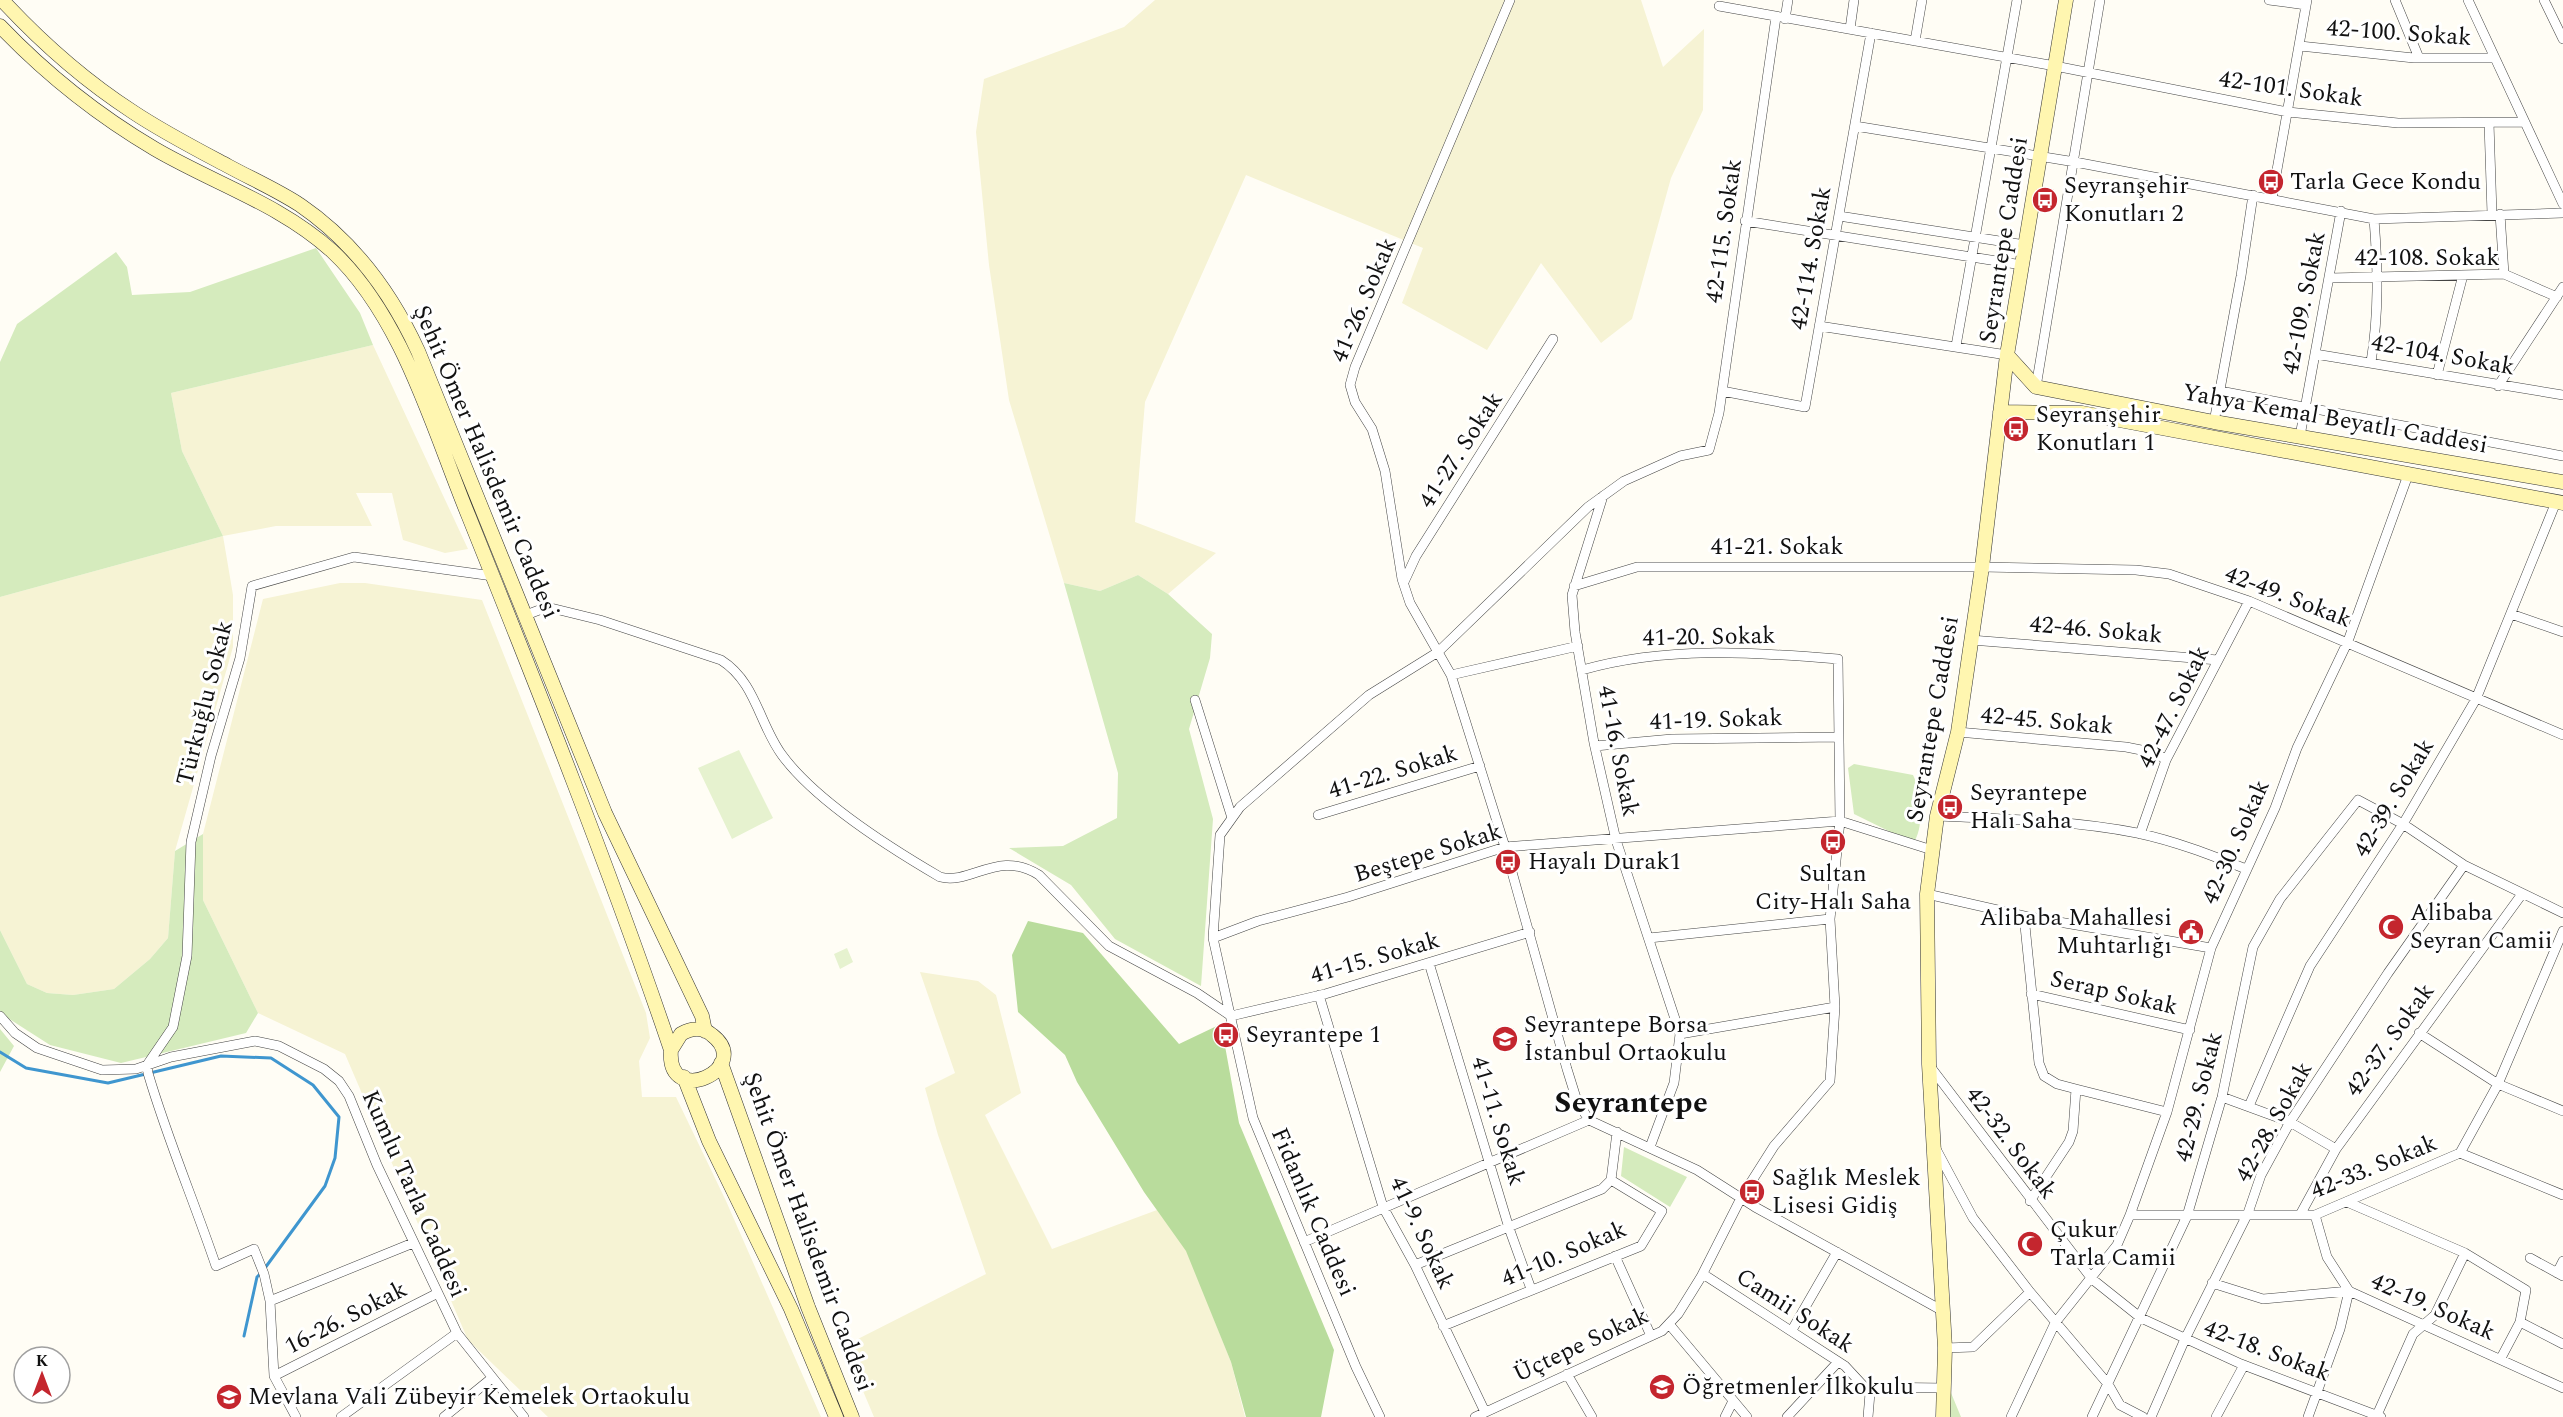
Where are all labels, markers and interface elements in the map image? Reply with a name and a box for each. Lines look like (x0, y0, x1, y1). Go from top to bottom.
street label: 42-100. Sokak (2325, 10, 2473, 56)
street label: 42-101. Sokak (2217, 61, 2365, 117)
street label: Seyrantepe Caddesi (1970, 134, 2038, 346)
street label: 42-115. Sokak (1696, 157, 1752, 305)
place label: Tarla Gece Kondu (2290, 164, 2481, 200)
bus stop icon: Tarla Gece Kondu (2256, 167, 2286, 197)
place label: Seyranşehir Konutları 2 (2064, 168, 2189, 232)
street label: 42-114. Sokak (1781, 183, 1841, 333)
bus stop icon: Seyranşehir Konutları 2 (2030, 185, 2060, 215)
street label: 42-109. Sokak (2272, 228, 2336, 378)
street label: 41-26. Sokak (1321, 232, 1407, 368)
street label: 42-108. Sokak (2354, 240, 2500, 276)
street label: Şehit Ömer Halisdemir Caddesi (403, 299, 569, 625)
street label: 42-104. Sokak (2368, 325, 2518, 385)
street label: Yahya Kemal Beyatlı Caddesi (2180, 374, 2490, 464)
street label: 41-27. Sokak (1410, 384, 1512, 516)
place label: Seyranşehir Konutları 1 (2036, 397, 2161, 461)
bus stop icon: Seyranşehir Konutları 1 (2001, 414, 2031, 444)
street label: 41-21. Sokak (1710, 529, 1844, 565)
street label: 42-49. Sokak (2219, 556, 2357, 638)
street label: 42-46. Sokak (2028, 606, 2164, 654)
street label: Seyrantepe Caddesi (1897, 613, 1969, 825)
street label: Türkuğlu Sokak (167, 617, 243, 789)
street label: 41-20. Sokak (1642, 618, 1776, 656)
street label: 42-47. Sokak (2129, 639, 2219, 775)
street label: 41-16. Sokak (1588, 682, 1648, 820)
street label: 42-45. Sokak (1979, 697, 2115, 745)
street label: 41-19. Sokak (1649, 700, 1783, 740)
street label: 42-39. Sokak (2344, 732, 2444, 864)
street label: 41-22. Sokak (1324, 735, 1462, 809)
street label: 42-30. Sokak (2192, 774, 2280, 910)
place label: Seyrantepe Halı Saha (1970, 775, 2087, 839)
bus stop icon: Seyrantepe Halı Saha (1935, 792, 1965, 822)
street label: Beştepe Sokak (1349, 813, 1507, 893)
bus stop icon: Sultan City-Halı Saha (1818, 827, 1848, 857)
place label: Hayalı Durak1 (1528, 844, 1682, 880)
bus stop icon: Hayalı Durak1 (1493, 847, 1523, 877)
place label: Sultan City-Halı Saha (1755, 856, 1911, 920)
place label: Alibaba Seyran Camii (2410, 895, 2553, 959)
place label: Alibaba Mahallesi Muhtarlığı (1979, 900, 2172, 964)
mosque icon: Alibaba Seyran Camii (2376, 912, 2406, 942)
public building icon: Alibaba Mahallesi Muhtarlığı (2176, 917, 2206, 947)
street label: 41-15. Sokak (1306, 922, 1444, 994)
street label: Serap Sokak (2047, 961, 2181, 1025)
street label: 42-37. Sokak (2336, 976, 2444, 1104)
place label: Seyrantepe Borsa İstanbul Ortaokulu (1524, 1007, 1727, 1071)
place label: Seyrantepe 1 (1246, 1017, 1381, 1053)
bus stop icon: Seyrantepe 1 (1211, 1020, 1241, 1050)
school or university icon: Seyrantepe Borsa İstanbul Ortaokulu (1490, 1024, 1520, 1054)
street label: 42-29. Sokak (2165, 1028, 2233, 1166)
street label: 41-11. Sokak (1461, 1052, 1535, 1190)
street label: 42-28. Sokak (2226, 1055, 2322, 1189)
street label: Şehit Ömer Halisdemir Caddesi (733, 1067, 883, 1397)
street label: 42-32. Sokak (1957, 1079, 2065, 1207)
district label: Seyrantepe (1554, 1080, 1708, 1126)
street label: Kumlu Tarla Caddesi (352, 1084, 476, 1304)
street label: Fidanlık Caddesi (1261, 1122, 1365, 1302)
street label: 42-33. Sokak (2305, 1125, 2443, 1209)
place label: Sağlık Meslek Lisesi Gidiş (1772, 1160, 1921, 1224)
street label: 41-9. Sokak (1380, 1170, 1464, 1296)
bus stop icon: Sağlık Meslek Lisesi Gidiş (1737, 1177, 1767, 1207)
street label: 41-10. Sokak (1496, 1211, 1632, 1297)
place label: Çukur Tarla Camii (2050, 1212, 2176, 1276)
mosque icon: Çukur Tarla Camii (2015, 1229, 2045, 1259)
street label: Camii Sokak (1729, 1259, 1861, 1363)
street label: 42-19. Sokak (2365, 1263, 2501, 1351)
street label: 16-26. Sokak (278, 1272, 414, 1364)
street label: Üçtepe Sokak (1507, 1298, 1655, 1392)
street label: 42-18. Sokak (2198, 1310, 2336, 1392)
north arrow (12, 1345, 72, 1405)
text: K (36, 1349, 49, 1373)
place label: Öğretmenler İlkokulu (1682, 1369, 1914, 1405)
school or university icon: Öğretmenler İlkokulu (1647, 1372, 1677, 1402)
place label: Mevlana Vali Zübeyir Kemelek Ortaokulu (248, 1379, 690, 1415)
school or university icon: Mevlana Vali Zübeyir Kemelek Ortaokulu (214, 1382, 244, 1412)

